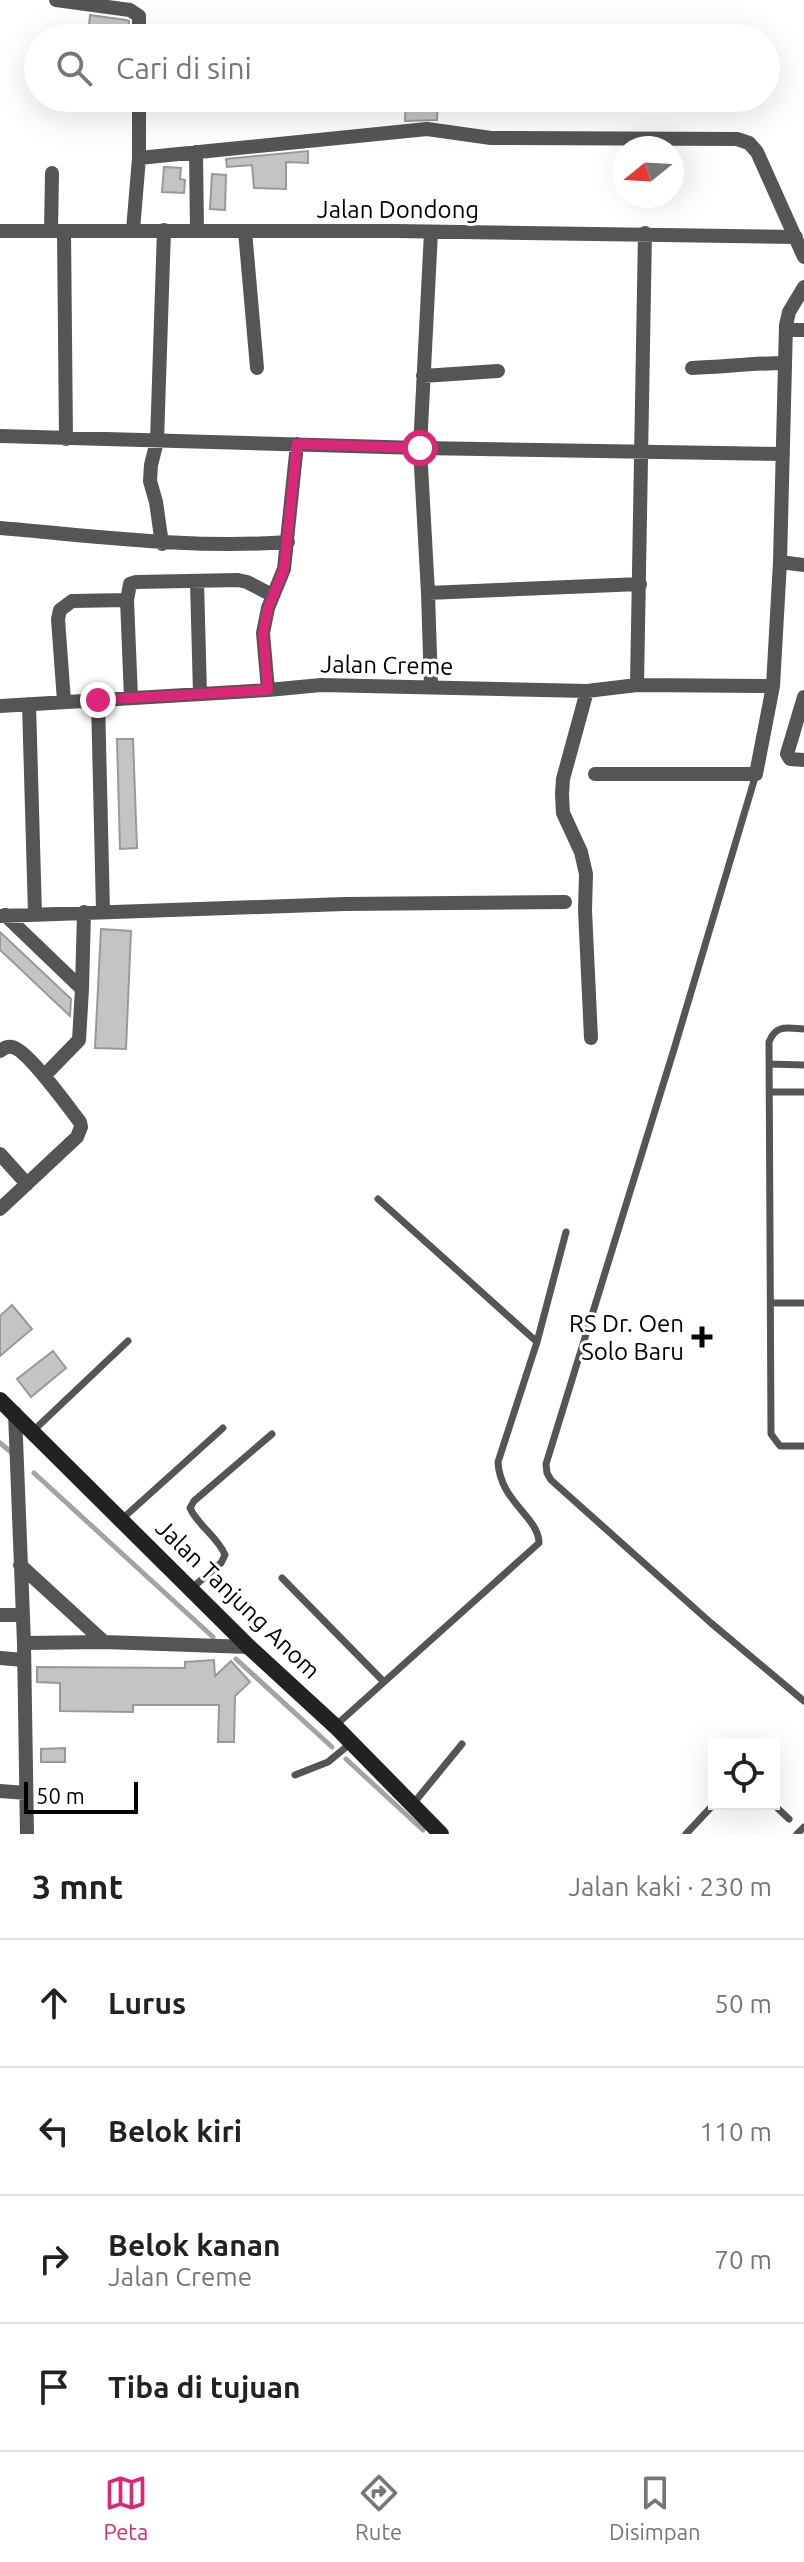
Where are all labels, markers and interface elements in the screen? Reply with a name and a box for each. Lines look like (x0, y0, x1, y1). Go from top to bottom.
search box (24, 24, 780, 112)
icon: search (52, 46, 96, 90)
text: Cari di sini (116, 51, 252, 85)
north arrow (612, 136, 684, 208)
street label: Jalan Dondong (317, 196, 479, 223)
route start (402, 430, 438, 466)
street label: Jalan Creme (320, 650, 454, 680)
route end (80, 682, 116, 718)
place label: RS Dr. Oen Solo Baru (569, 1310, 684, 1365)
marker: RS Dr. Oen Solo Baru (691, 1326, 713, 1348)
street label: Jalan Tanjung Anom (151, 1514, 325, 1684)
map controls (708, 1738, 780, 1810)
button: locate (708, 1738, 780, 1810)
scale bar (24, 1778, 138, 1814)
text: 50 m (36, 1783, 85, 1808)
text: 3 mnt (32, 1867, 123, 1905)
text: Jalan kaki · 230 m (568, 1872, 772, 1901)
icon: ahead (32, 1981, 76, 2025)
text: Lurus (108, 1986, 186, 2020)
text: 50 m (714, 1989, 772, 2018)
icon: left (32, 2109, 76, 2153)
text: Belok kiri (108, 2114, 242, 2148)
text: 110 m (700, 2117, 772, 2146)
text: Belok kanan (108, 2228, 281, 2262)
icon: right (32, 2237, 76, 2281)
text: 70 m (714, 2245, 772, 2274)
text: Jalan Creme (108, 2262, 252, 2291)
icon: arrive (32, 2365, 76, 2409)
text: Tiba di tujuan (108, 2370, 301, 2404)
tab: Peta (103, 2471, 148, 2544)
tab: Rute (355, 2471, 402, 2544)
tab: Disimpan (609, 2471, 701, 2544)

